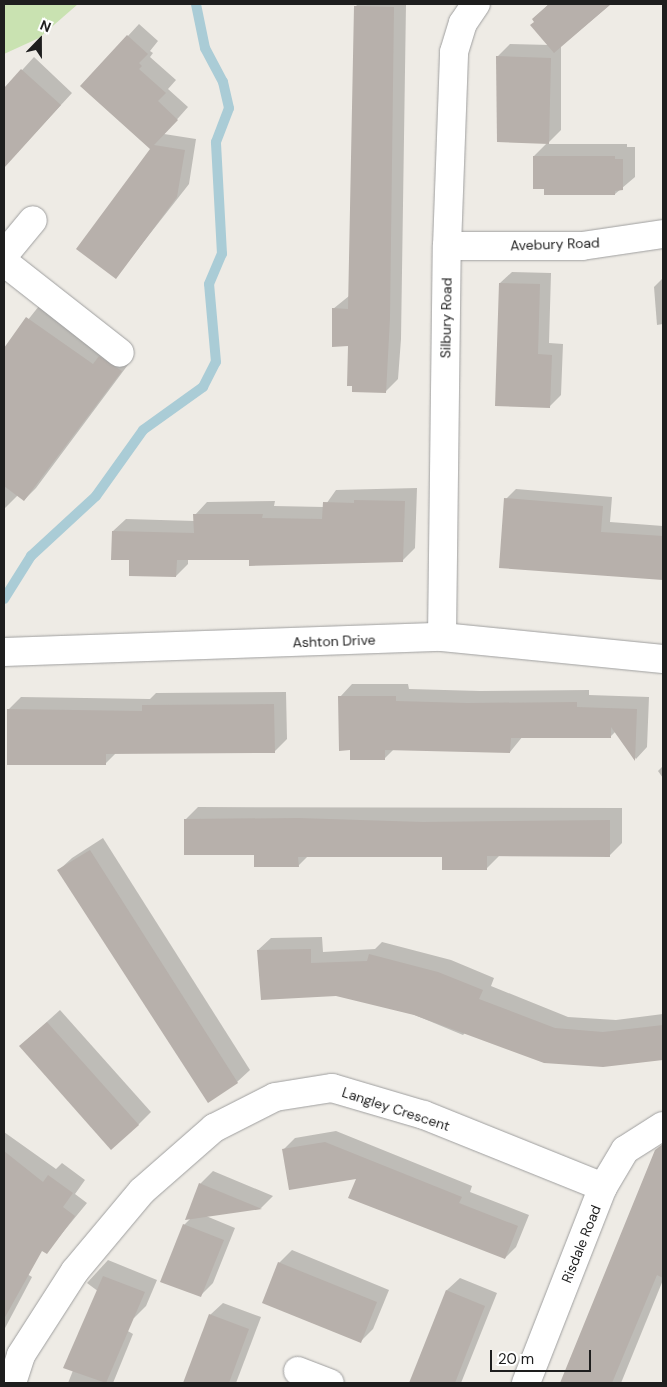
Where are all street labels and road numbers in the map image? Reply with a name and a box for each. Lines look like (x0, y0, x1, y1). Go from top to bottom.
street label: Avebury Road (510, 234, 600, 254)
street label: Silbury Road (437, 278, 455, 358)
street label: Ashton Drive (292, 631, 376, 651)
street label: Langley Crescent (340, 1084, 452, 1134)
street label: Risdale Road (558, 1203, 604, 1285)

